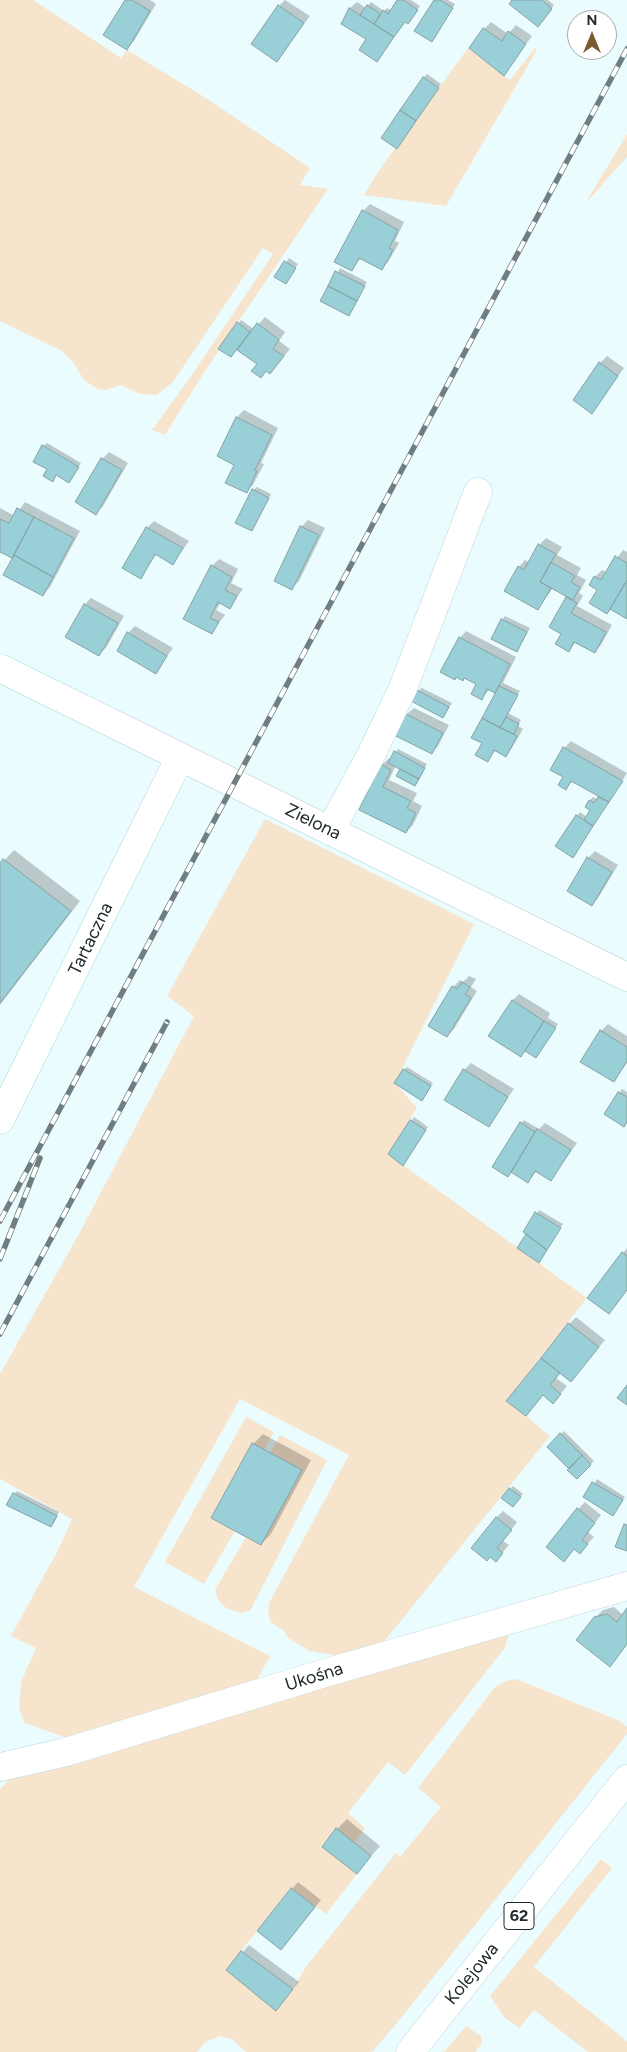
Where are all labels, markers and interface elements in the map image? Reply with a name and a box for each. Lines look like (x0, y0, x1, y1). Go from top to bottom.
north arrow (567, 10, 617, 60)
text: N (587, 12, 597, 29)
street label: Zielona (282, 799, 344, 845)
street label: Tartaczna (64, 899, 118, 979)
street label: Ukośna (282, 1658, 346, 1696)
road number: 62 (504, 1902, 534, 1930)
street label: Kolejowa (441, 1939, 503, 2009)

